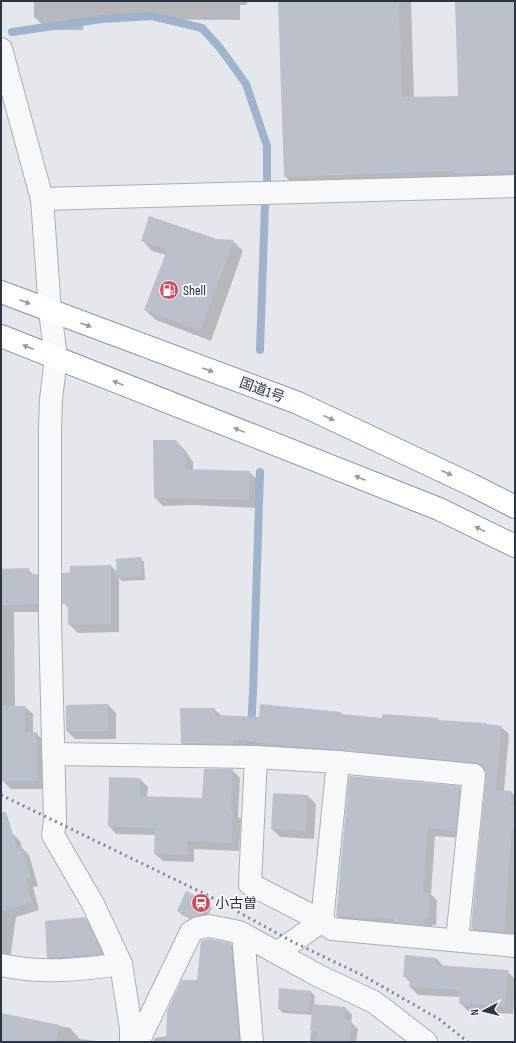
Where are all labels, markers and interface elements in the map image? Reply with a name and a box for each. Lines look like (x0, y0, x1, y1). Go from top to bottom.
fuel station icon: Shell (158, 279, 180, 301)
place label: Shell (183, 282, 206, 299)
one-way arrow (20, 299, 32, 305)
one-way arrow (81, 322, 93, 328)
one-way arrow (22, 344, 34, 350)
one-way arrow (203, 367, 215, 373)
street label: 国道1号 (237, 374, 287, 406)
one-way arrow (112, 379, 124, 385)
one-way arrow (323, 415, 335, 421)
one-way arrow (233, 427, 245, 433)
one-way arrow (441, 470, 452, 476)
one-way arrow (354, 475, 366, 481)
one-way arrow (474, 526, 486, 532)
station icon: 小古曽 (190, 892, 212, 914)
place label: 小古曽 (215, 895, 257, 912)
north arrow (464, 991, 504, 1031)
text: N (468, 1008, 481, 1016)

